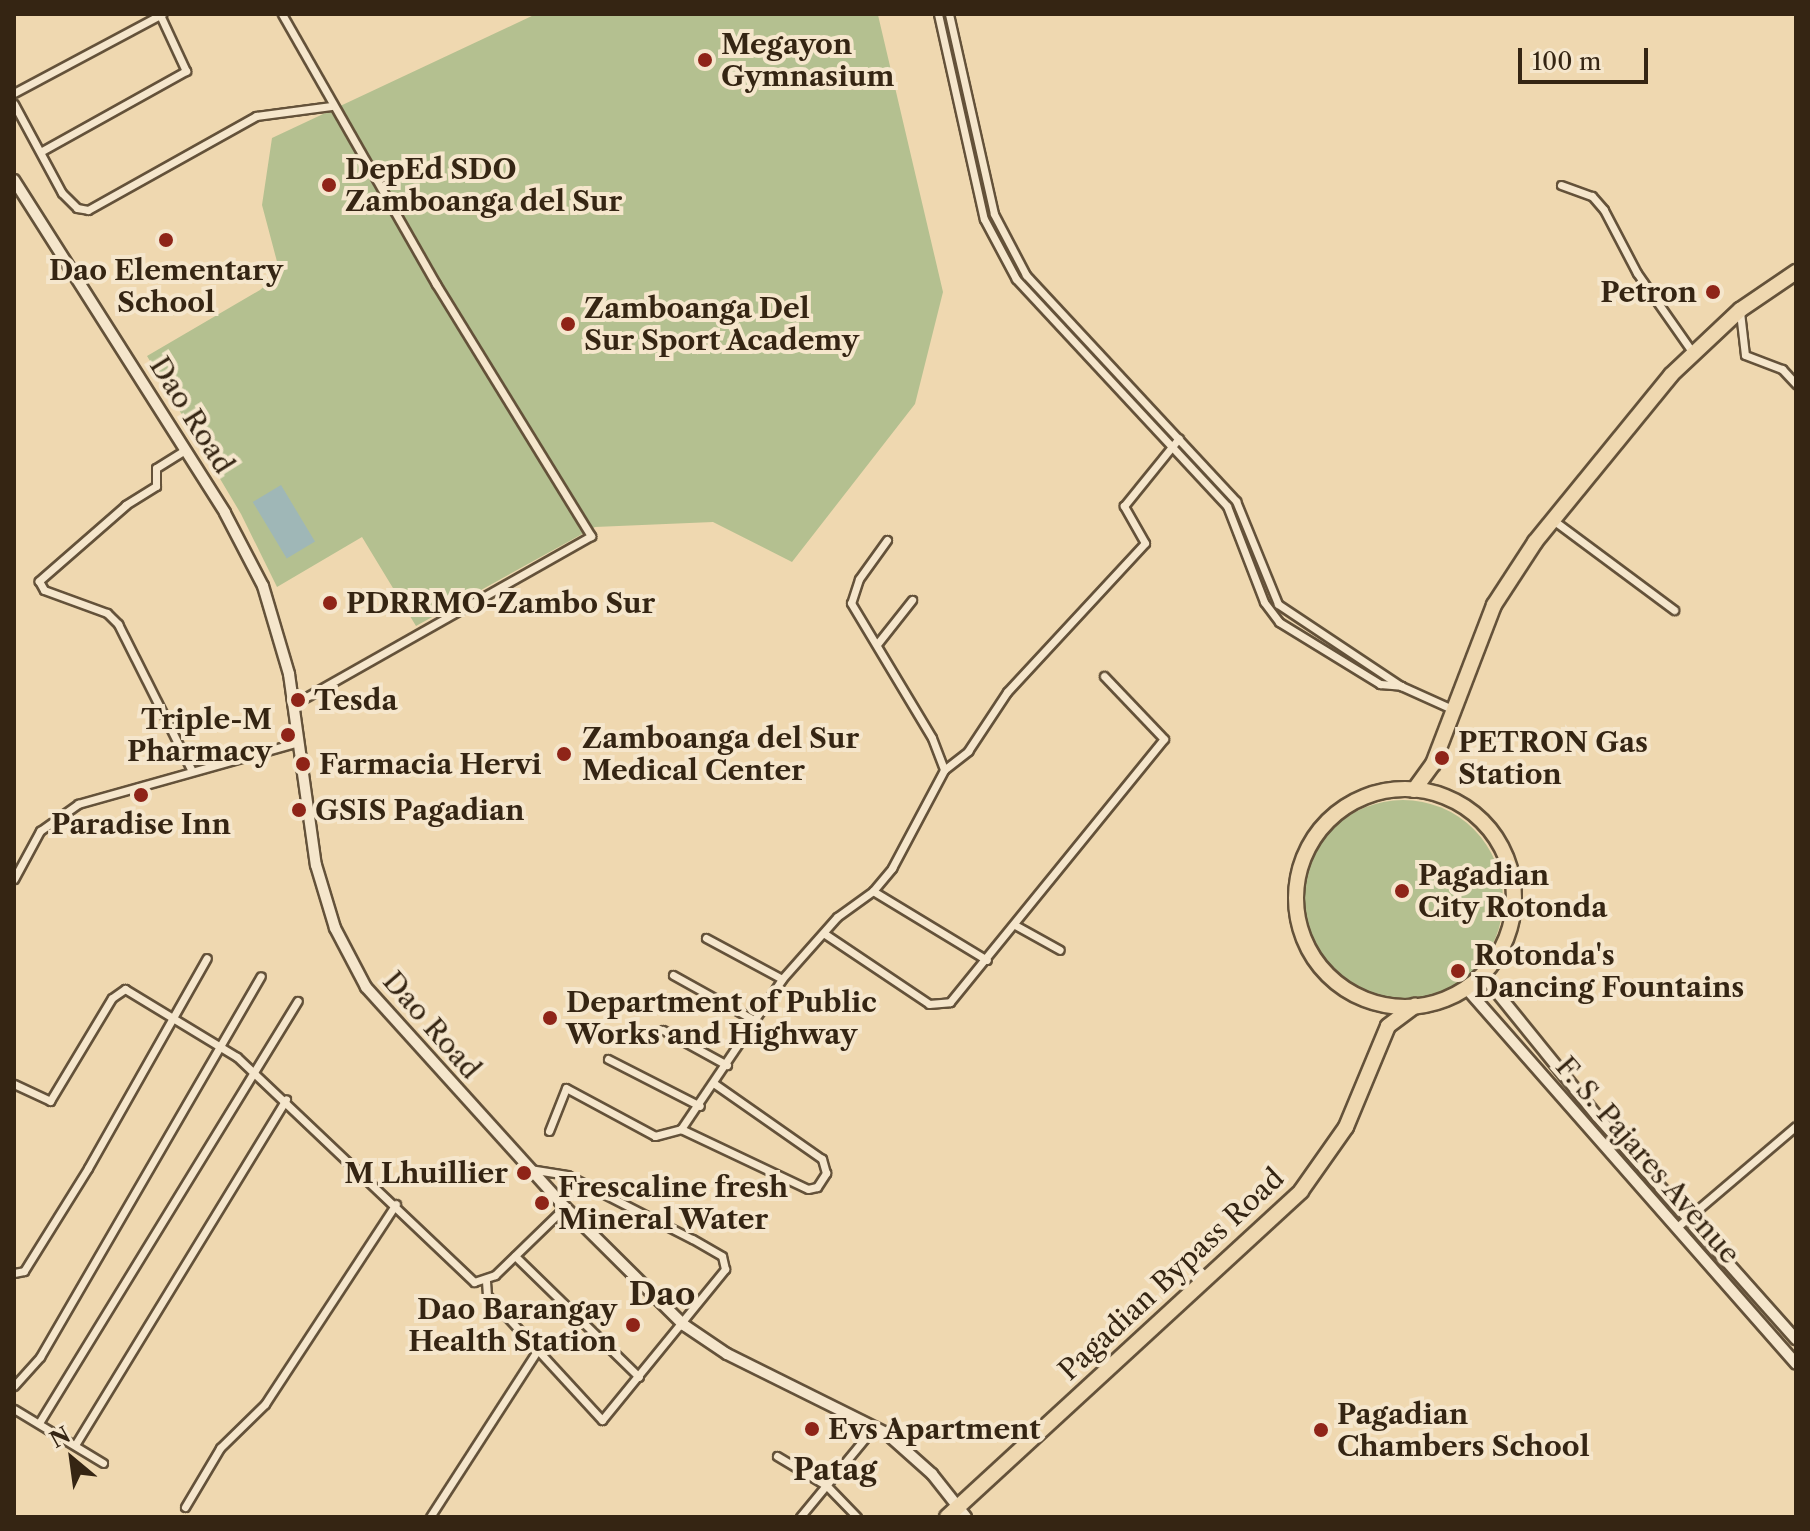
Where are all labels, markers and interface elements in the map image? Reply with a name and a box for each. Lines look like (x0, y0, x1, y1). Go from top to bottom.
place label: Megayon Gymnasium (721, 27, 895, 93)
scale bar (1522, 32, 1652, 82)
text: 100 m (1532, 47, 1601, 76)
marker: Megayon Gymnasium (696, 51, 714, 69)
place label: DepEd SDO Zamboanga del Sur (345, 152, 623, 218)
marker: DepEd SDO Zamboanga del Sur (320, 176, 338, 194)
marker: Dao Elementary School (157, 231, 175, 249)
place label: Dao Elementary School (49, 253, 283, 319)
place label: Petron (1600, 275, 1697, 309)
marker: Petron (1704, 283, 1722, 301)
place label: Zamboanga Del Sur Sport Academy (584, 291, 860, 357)
marker: Zamboanga Del Sur Sport Academy (559, 315, 577, 333)
street label: Dao Road (143, 350, 241, 480)
place label: PDRRMO-Zambo Sur (346, 586, 655, 620)
marker: PDRRMO-Zambo Sur (321, 594, 339, 612)
place label: Tesda (314, 683, 398, 717)
marker: Tesda (289, 691, 307, 709)
place label: Triple-M Pharmacy (127, 702, 272, 768)
place label: Zamboanga del Sur Medical Center (582, 721, 860, 787)
place label: PETRON Gas Station (1458, 725, 1648, 791)
marker: Triple-M Pharmacy (279, 726, 297, 744)
marker: Zamboanga del Sur Medical Center (553, 743, 575, 765)
place label: Farmacia Hervi (319, 747, 542, 781)
marker: PETRON Gas Station (1433, 749, 1451, 767)
marker: Farmacia Hervi (294, 755, 312, 773)
marker: Paradise Inn (132, 786, 150, 804)
place label: GSIS Pagadian (315, 793, 524, 827)
marker: GSIS Pagadian (290, 801, 308, 819)
place label: Paradise Inn (51, 807, 231, 841)
place label: Pagadian City Rotonda (1418, 858, 1608, 924)
marker: Pagadian City Rotonda (1393, 882, 1411, 900)
place label: Rotonda's Dancing Fountains (1474, 938, 1744, 1004)
marker: Rotonda's Dancing Fountains (1449, 962, 1467, 980)
street label: Dao Road (376, 964, 488, 1086)
place label: Department of Public Works and Highway (566, 985, 877, 1051)
marker: Department of Public Works and Highway (541, 1009, 559, 1027)
street label: F. S. Pajares Avenue (1549, 1049, 1747, 1271)
place label: M Lhuillier (344, 1156, 508, 1190)
street label: Pagadian Bypass Road (1051, 1161, 1291, 1387)
marker: M Lhuillier (515, 1164, 533, 1182)
place label: Frescaline fresh Mineral Water (558, 1170, 788, 1236)
marker: Frescaline fresh Mineral Water (533, 1194, 551, 1212)
district label: Dao (629, 1275, 695, 1313)
place label: Dao Barangay Health Station (408, 1292, 617, 1358)
marker: Dao Barangay Health Station (624, 1316, 642, 1334)
place label: Pagadian Chambers School (1337, 1397, 1590, 1463)
place label: Evs Apartment (828, 1412, 1042, 1446)
north arrow (32, 1419, 112, 1499)
marker: Evs Apartment (803, 1420, 821, 1438)
text: N (45, 1421, 75, 1454)
marker: Pagadian Chambers School (1312, 1421, 1330, 1439)
district label: Patag (793, 1452, 877, 1488)

